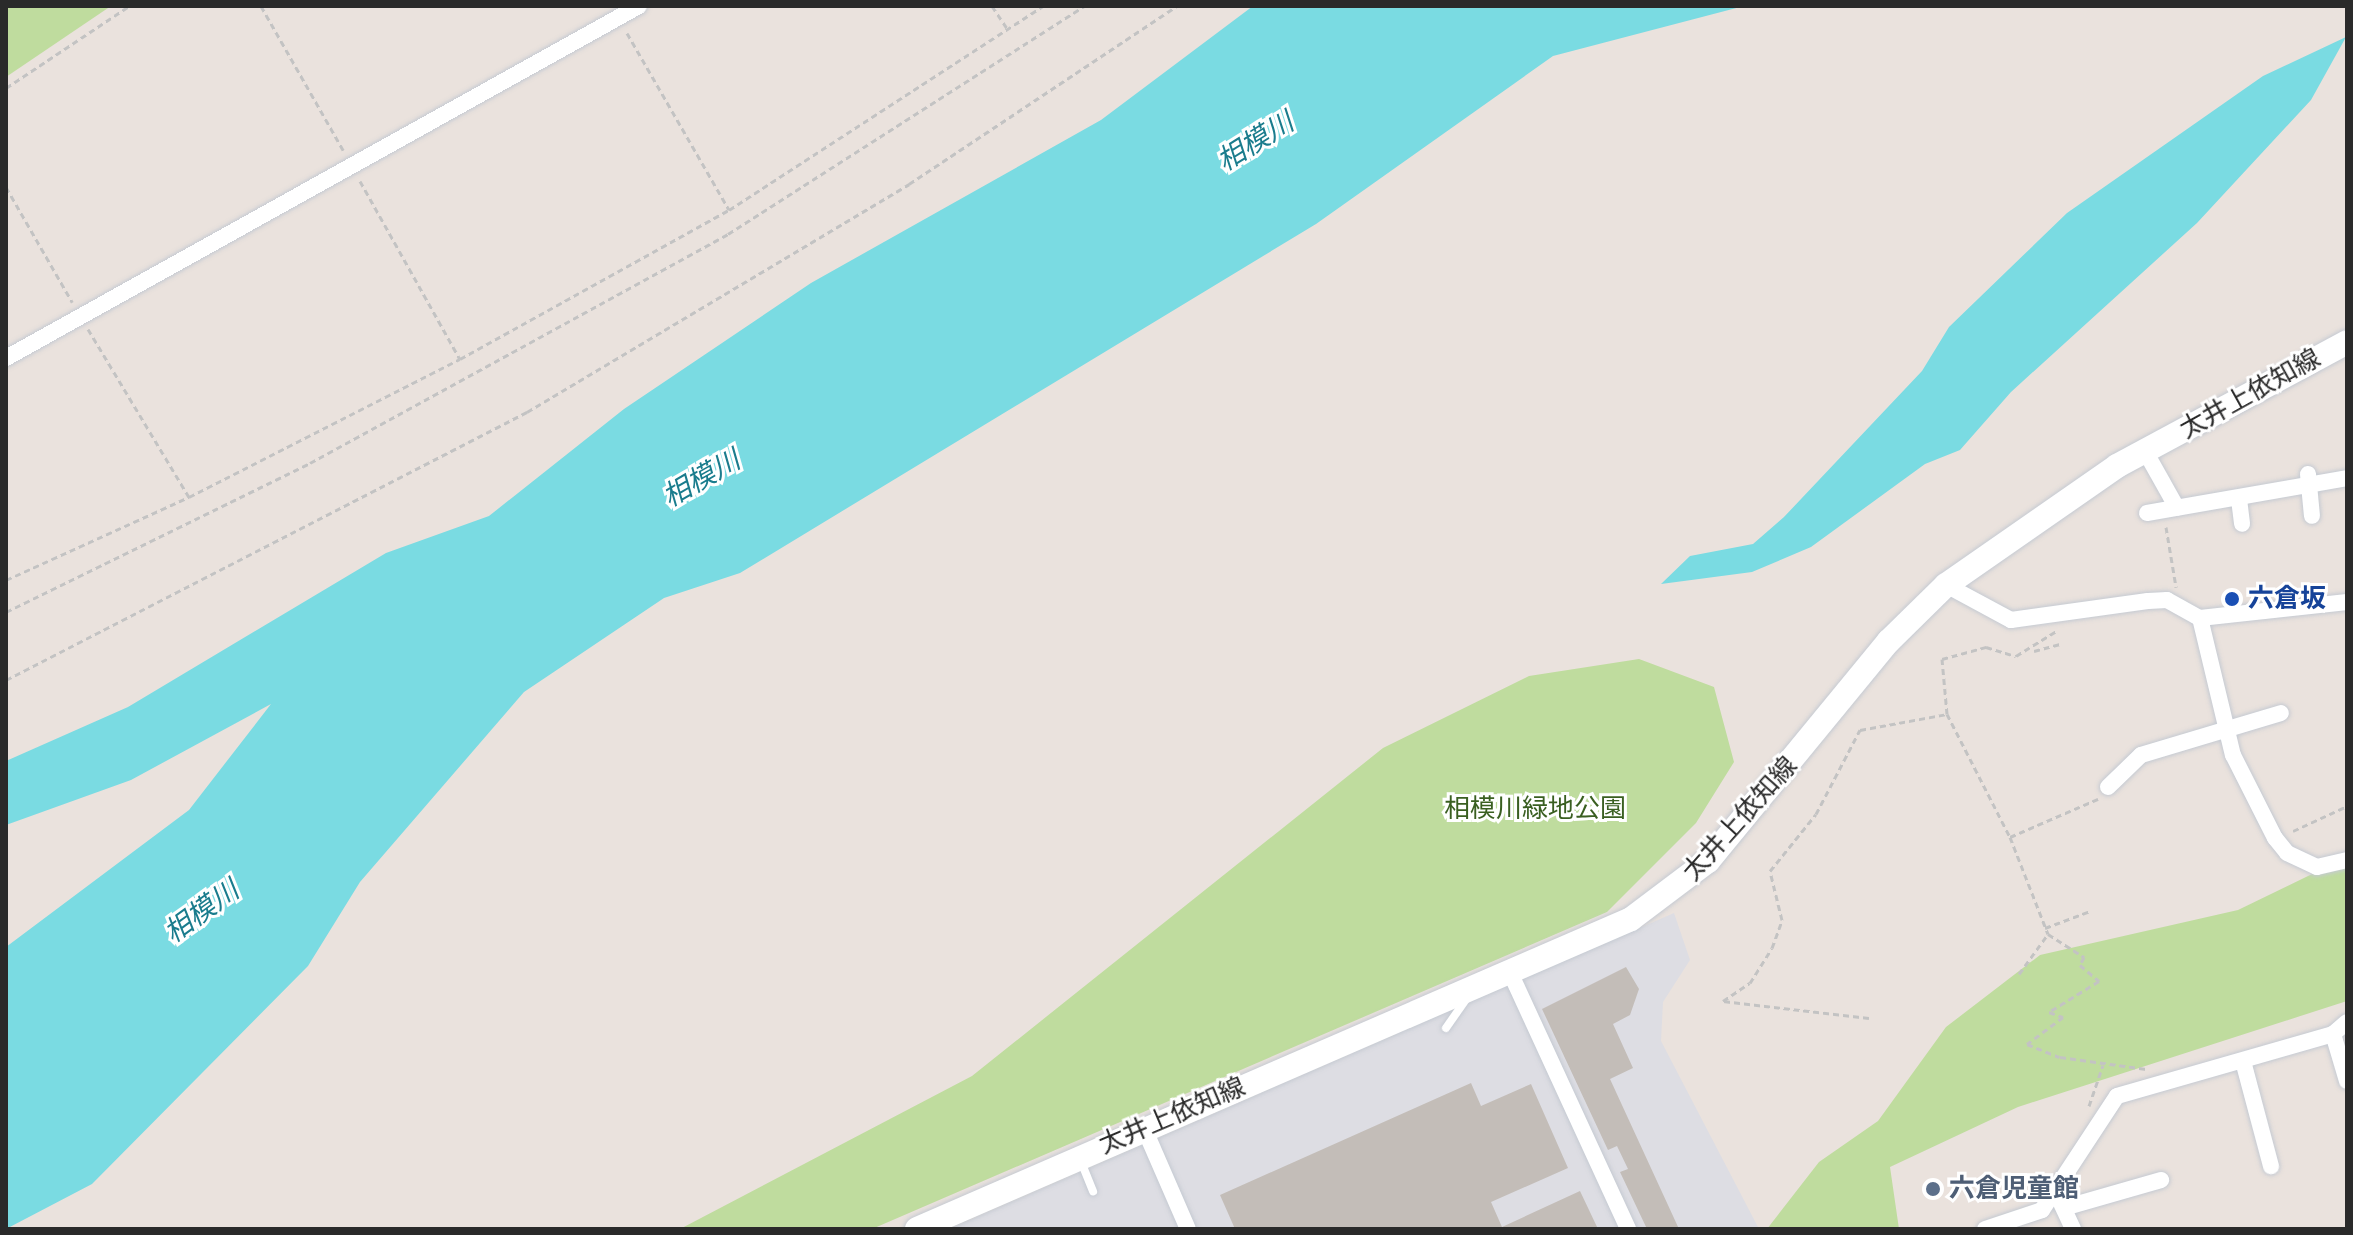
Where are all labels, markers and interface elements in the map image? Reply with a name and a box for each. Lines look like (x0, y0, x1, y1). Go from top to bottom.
water label: 相模川 (1210, 104, 1300, 178)
street label: 太井上依知線 (2174, 343, 2326, 445)
water label: 相模川 (656, 442, 746, 514)
place label: 六倉坂 (2248, 583, 2326, 615)
marker: 六倉坂 (2223, 590, 2241, 608)
street label: 太井上依知線 (1676, 751, 1804, 887)
park label: 相模川緑地公園 (1444, 793, 1626, 825)
water label: 相模川 (157, 873, 245, 949)
street label: 太井上依知線 (1094, 1071, 1250, 1161)
place label: 六倉児童館 (1949, 1173, 2079, 1205)
marker: 六倉児童館 (1924, 1180, 1942, 1198)

